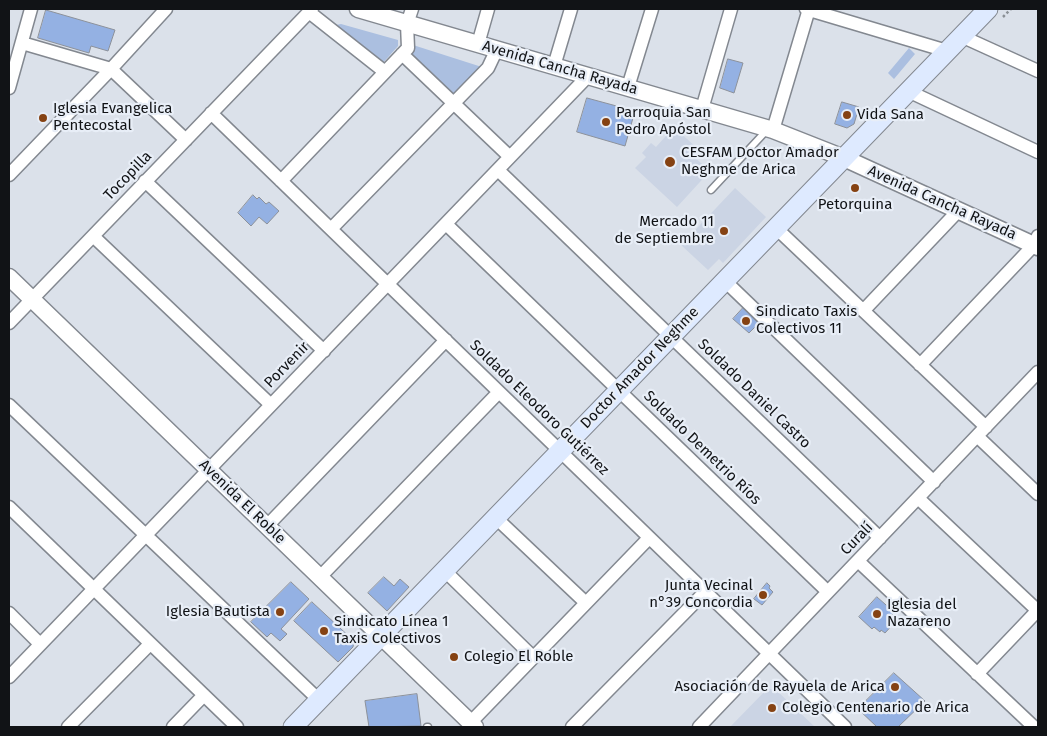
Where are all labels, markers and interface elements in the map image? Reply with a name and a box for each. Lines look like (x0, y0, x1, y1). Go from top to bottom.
street label: Avenida Cancha Rayada (480, 37, 640, 99)
place label: Iglesia Evangelica Pentecostal (53, 100, 172, 135)
place label: Parroquia San Pedro Apóstol (616, 104, 711, 139)
place label: Vida Sana (857, 106, 924, 124)
marker: Vida Sana (841, 109, 853, 121)
marker: Iglesia Evangelica Pentecostal (37, 112, 49, 124)
marker: Parroquia San Pedro Apóstol (600, 116, 612, 128)
place label: CESFAM Doctor Amador Neghme de Arica (681, 144, 839, 179)
street label: Tocopilla (100, 148, 156, 204)
marker: CESFAM Doctor Amador Neghme de Arica (663, 155, 677, 169)
street label: Avenida Cancha Rayada (865, 162, 1019, 244)
marker: Petorquina (849, 182, 861, 194)
place label: Petorquina (818, 196, 892, 214)
place label: Mercado 11 de Septiembre (615, 213, 714, 248)
marker: Mercado 11 de Septiembre (718, 225, 730, 237)
street label: Doctor Amador Neghme (577, 303, 703, 433)
place label: Sindicato Taxis Colectivos 11 (756, 303, 857, 338)
marker: Sindicato Taxis Colectivos 11 (740, 315, 752, 327)
street label: Soldado Daniel Castro (694, 335, 814, 453)
street label: Soldado Eleodoro Gutiérrez (466, 337, 612, 479)
street label: Porvenir (261, 338, 313, 392)
street label: Soldado Demetrio Ríos (640, 387, 764, 509)
street label: Avenida El Roble (195, 456, 289, 548)
street label: Curalí (837, 519, 877, 559)
place label: Junta Vecinal n°39 Concordia (649, 577, 753, 612)
marker: Junta Vecinal n°39 Concordia (757, 589, 769, 601)
place label: Iglesia del Nazareno (887, 596, 957, 631)
place label: Iglesia Bautista (166, 603, 270, 621)
marker: Iglesia Bautista (274, 606, 286, 618)
marker: Iglesia del Nazareno (871, 608, 883, 620)
place label: Sindicato Línea 1 Taxis Colectivos (334, 613, 448, 648)
marker: Sindicato Línea 1 Taxis Colectivos (318, 625, 330, 637)
place label: Colegio El Roble (464, 648, 573, 666)
marker: Colegio El Roble (448, 651, 460, 663)
place label: Asociación de Rayuela de Arica (675, 678, 885, 696)
marker: Asociación de Rayuela de Arica (889, 681, 901, 693)
place label: Colegio Centenario de Arica (782, 699, 969, 717)
marker: Colegio Centenario de Arica (766, 702, 778, 714)

